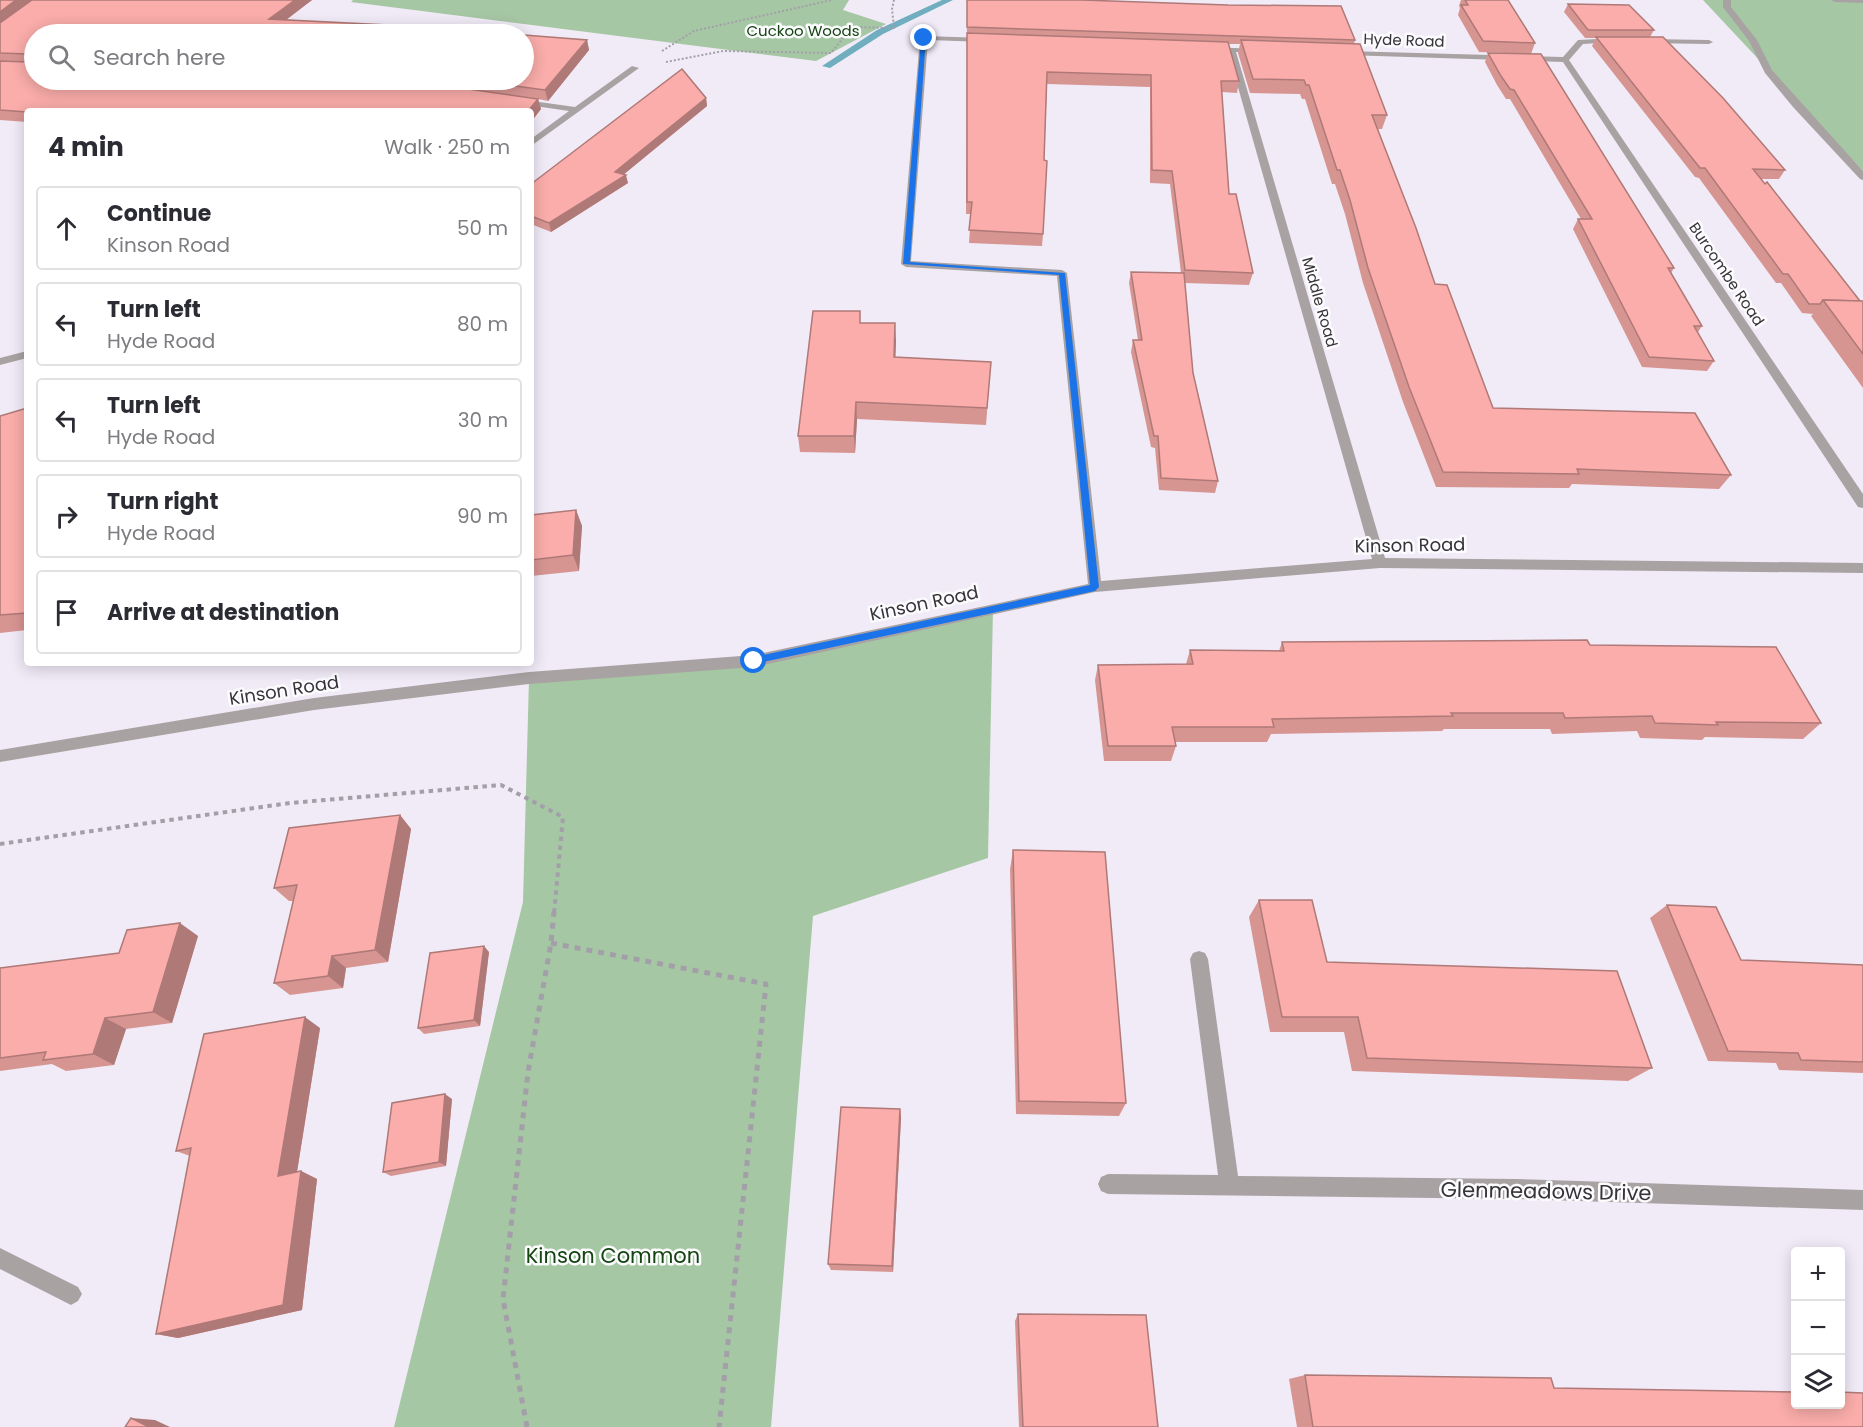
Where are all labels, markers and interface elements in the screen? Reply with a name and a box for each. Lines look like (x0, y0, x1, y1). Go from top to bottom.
park label: Cuckoo Woods (746, 20, 860, 41)
search box (24, 24, 534, 90)
route end (910, 24, 936, 50)
street label: Hyde Road (1363, 28, 1445, 52)
icon: search (45, 41, 78, 74)
text: Search here (93, 42, 226, 73)
text: 4 min (48, 129, 124, 165)
text: Walk · 250 m (384, 133, 510, 161)
text: Continue (107, 198, 211, 229)
icon: ahead (50, 212, 83, 245)
text: 50 m (457, 214, 508, 242)
street label: Burcombe Road (1684, 218, 1770, 330)
text: Kinson Road (107, 231, 230, 259)
street label: Middle Road (1297, 254, 1343, 350)
text: Turn left (107, 294, 201, 325)
icon: left (50, 308, 83, 341)
text: 80 m (457, 310, 508, 338)
text: Hyde Road (107, 327, 215, 355)
text: Turn left (107, 390, 201, 421)
icon: left (50, 404, 83, 437)
text: 30 m (458, 406, 508, 434)
text: Hyde Road (107, 423, 215, 451)
text: Turn right (107, 486, 218, 517)
icon: right (50, 500, 83, 533)
text: 90 m (457, 502, 508, 530)
text: Hyde Road (107, 519, 215, 547)
street label: Kinson Road (1354, 532, 1466, 558)
street label: Kinson Road (867, 579, 981, 627)
icon: arrive (50, 596, 83, 629)
text: Arrive at destination (107, 597, 339, 628)
route start (740, 647, 766, 673)
street label: Kinson Road (227, 669, 341, 711)
street label: Glenmeadows Drive (1440, 1175, 1652, 1207)
park label: Kinson Common (526, 1241, 700, 1270)
map controls (1791, 1247, 1845, 1409)
button: + (1791, 1247, 1845, 1301)
button: − (1791, 1301, 1845, 1355)
button: layers (1791, 1355, 1845, 1409)

